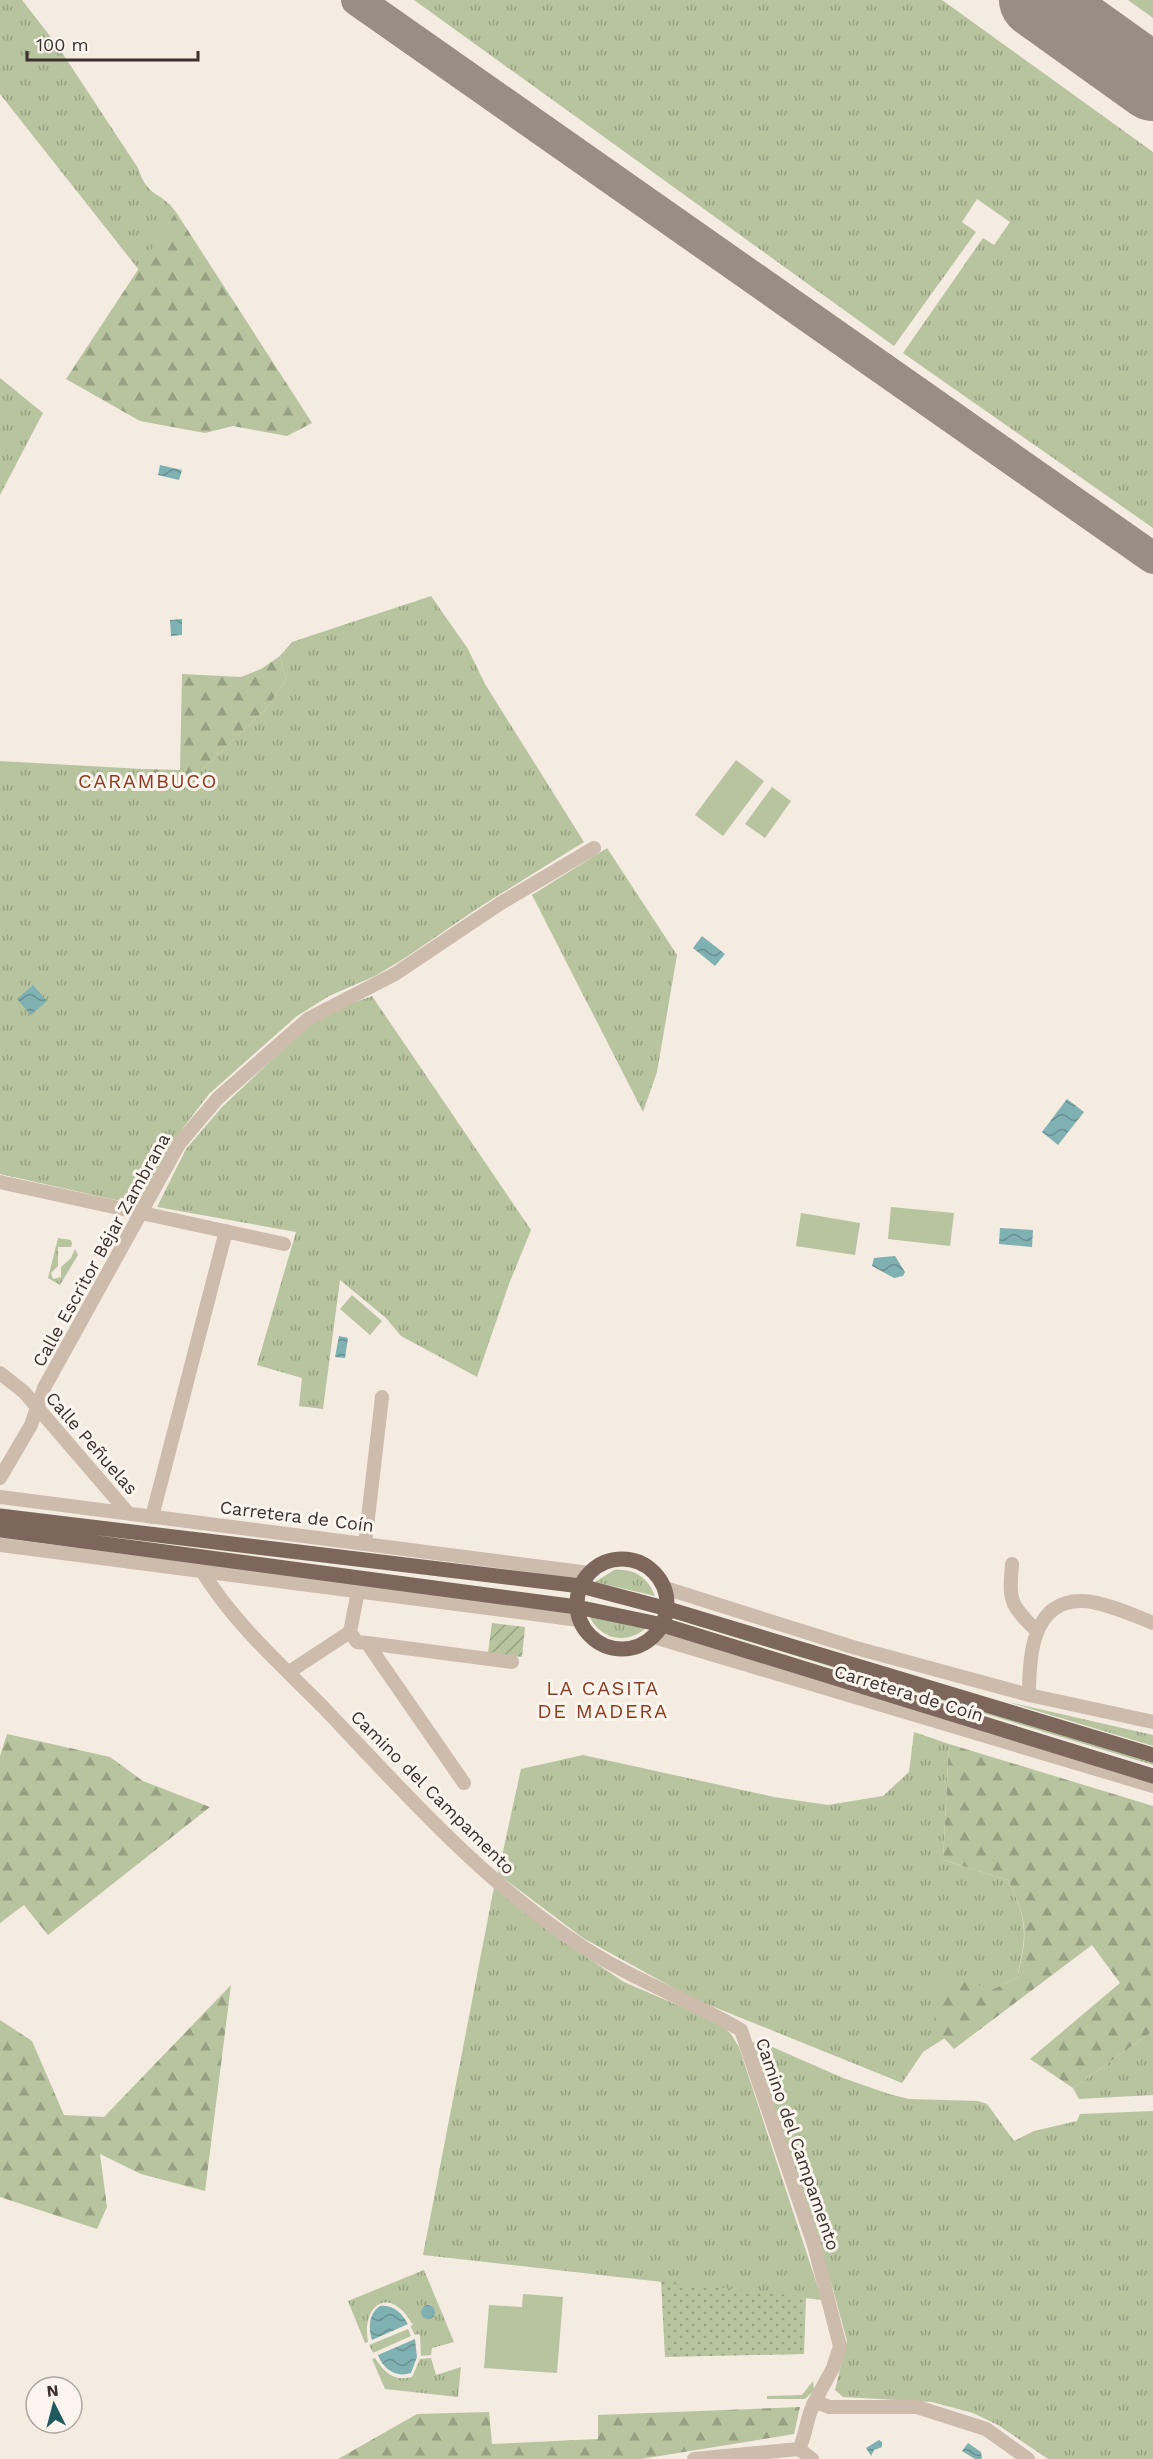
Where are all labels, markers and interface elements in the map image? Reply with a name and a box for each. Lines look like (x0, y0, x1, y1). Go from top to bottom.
scale bar (27, 24, 198, 62)
text: 100 m (36, 34, 89, 55)
district label: CARAMBUCO (78, 769, 218, 793)
street label: Calle Escritor Béjar Zambrana (28, 1130, 174, 1370)
street label: Calle Peñuelas (42, 1387, 142, 1499)
street label: Carretera de Coín (219, 1496, 375, 1536)
street label: Carretera de Coín (832, 1660, 986, 1726)
district label: LA CASITA DE MADERA (537, 1676, 669, 1723)
street label: Camino del Campamento (347, 1706, 519, 1878)
street label: Camino del Campamento (752, 2035, 844, 2253)
north arrow (24, 2375, 84, 2435)
text: N (46, 2381, 59, 2401)

